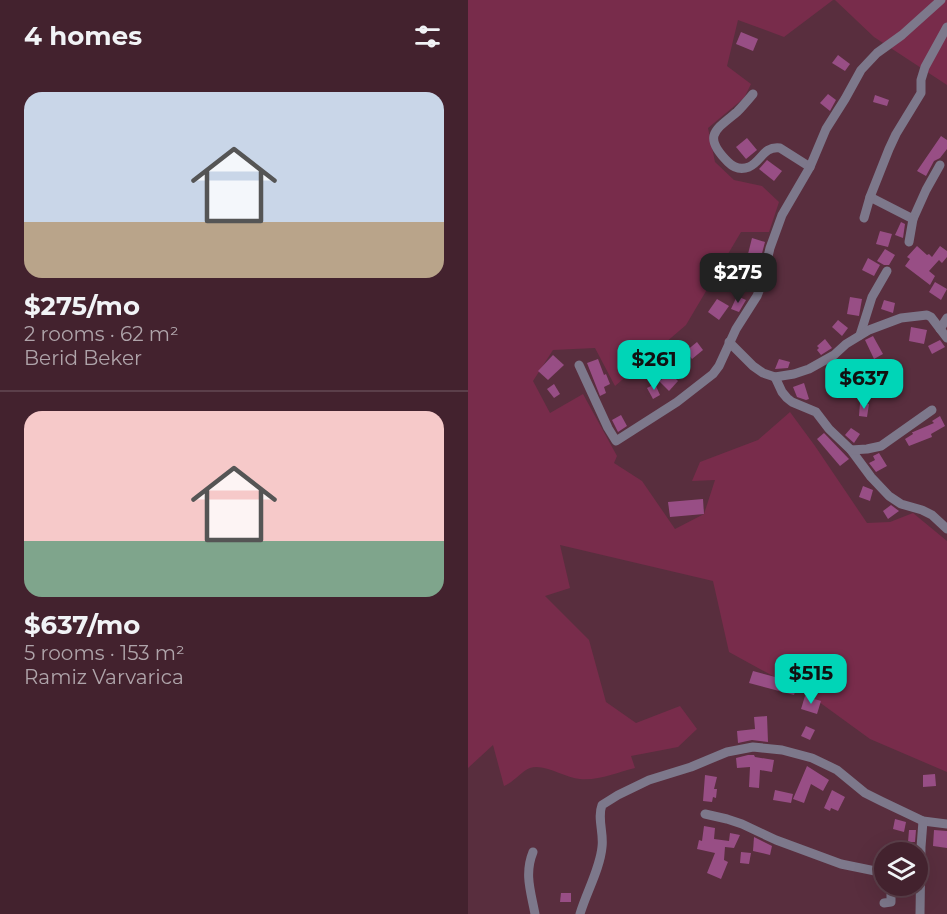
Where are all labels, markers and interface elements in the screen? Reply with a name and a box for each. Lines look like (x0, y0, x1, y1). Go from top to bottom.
text: 4 homes (24, 20, 142, 52)
icon: filters (411, 20, 444, 53)
icon: home (180, 131, 288, 239)
pin: $275 (702, 253, 774, 304)
text: $275 (714, 260, 762, 284)
text: $275/mo (24, 290, 140, 322)
text: 2 rooms · 62 m² (24, 322, 179, 346)
pin: $261 (618, 340, 690, 391)
text: Berid Beker (24, 346, 142, 370)
text: $261 (631, 347, 677, 371)
pin: $637 (828, 359, 900, 410)
text: $637 (839, 366, 889, 390)
icon: home (180, 450, 288, 558)
text: $637/mo (24, 609, 140, 641)
text: 5 rooms · 153 m² (24, 641, 185, 665)
pin: $515 (775, 654, 847, 705)
text: $515 (789, 661, 833, 685)
text: Ramiz Varvarica (24, 665, 184, 689)
map controls (874, 842, 928, 896)
button: layers (874, 842, 928, 896)

